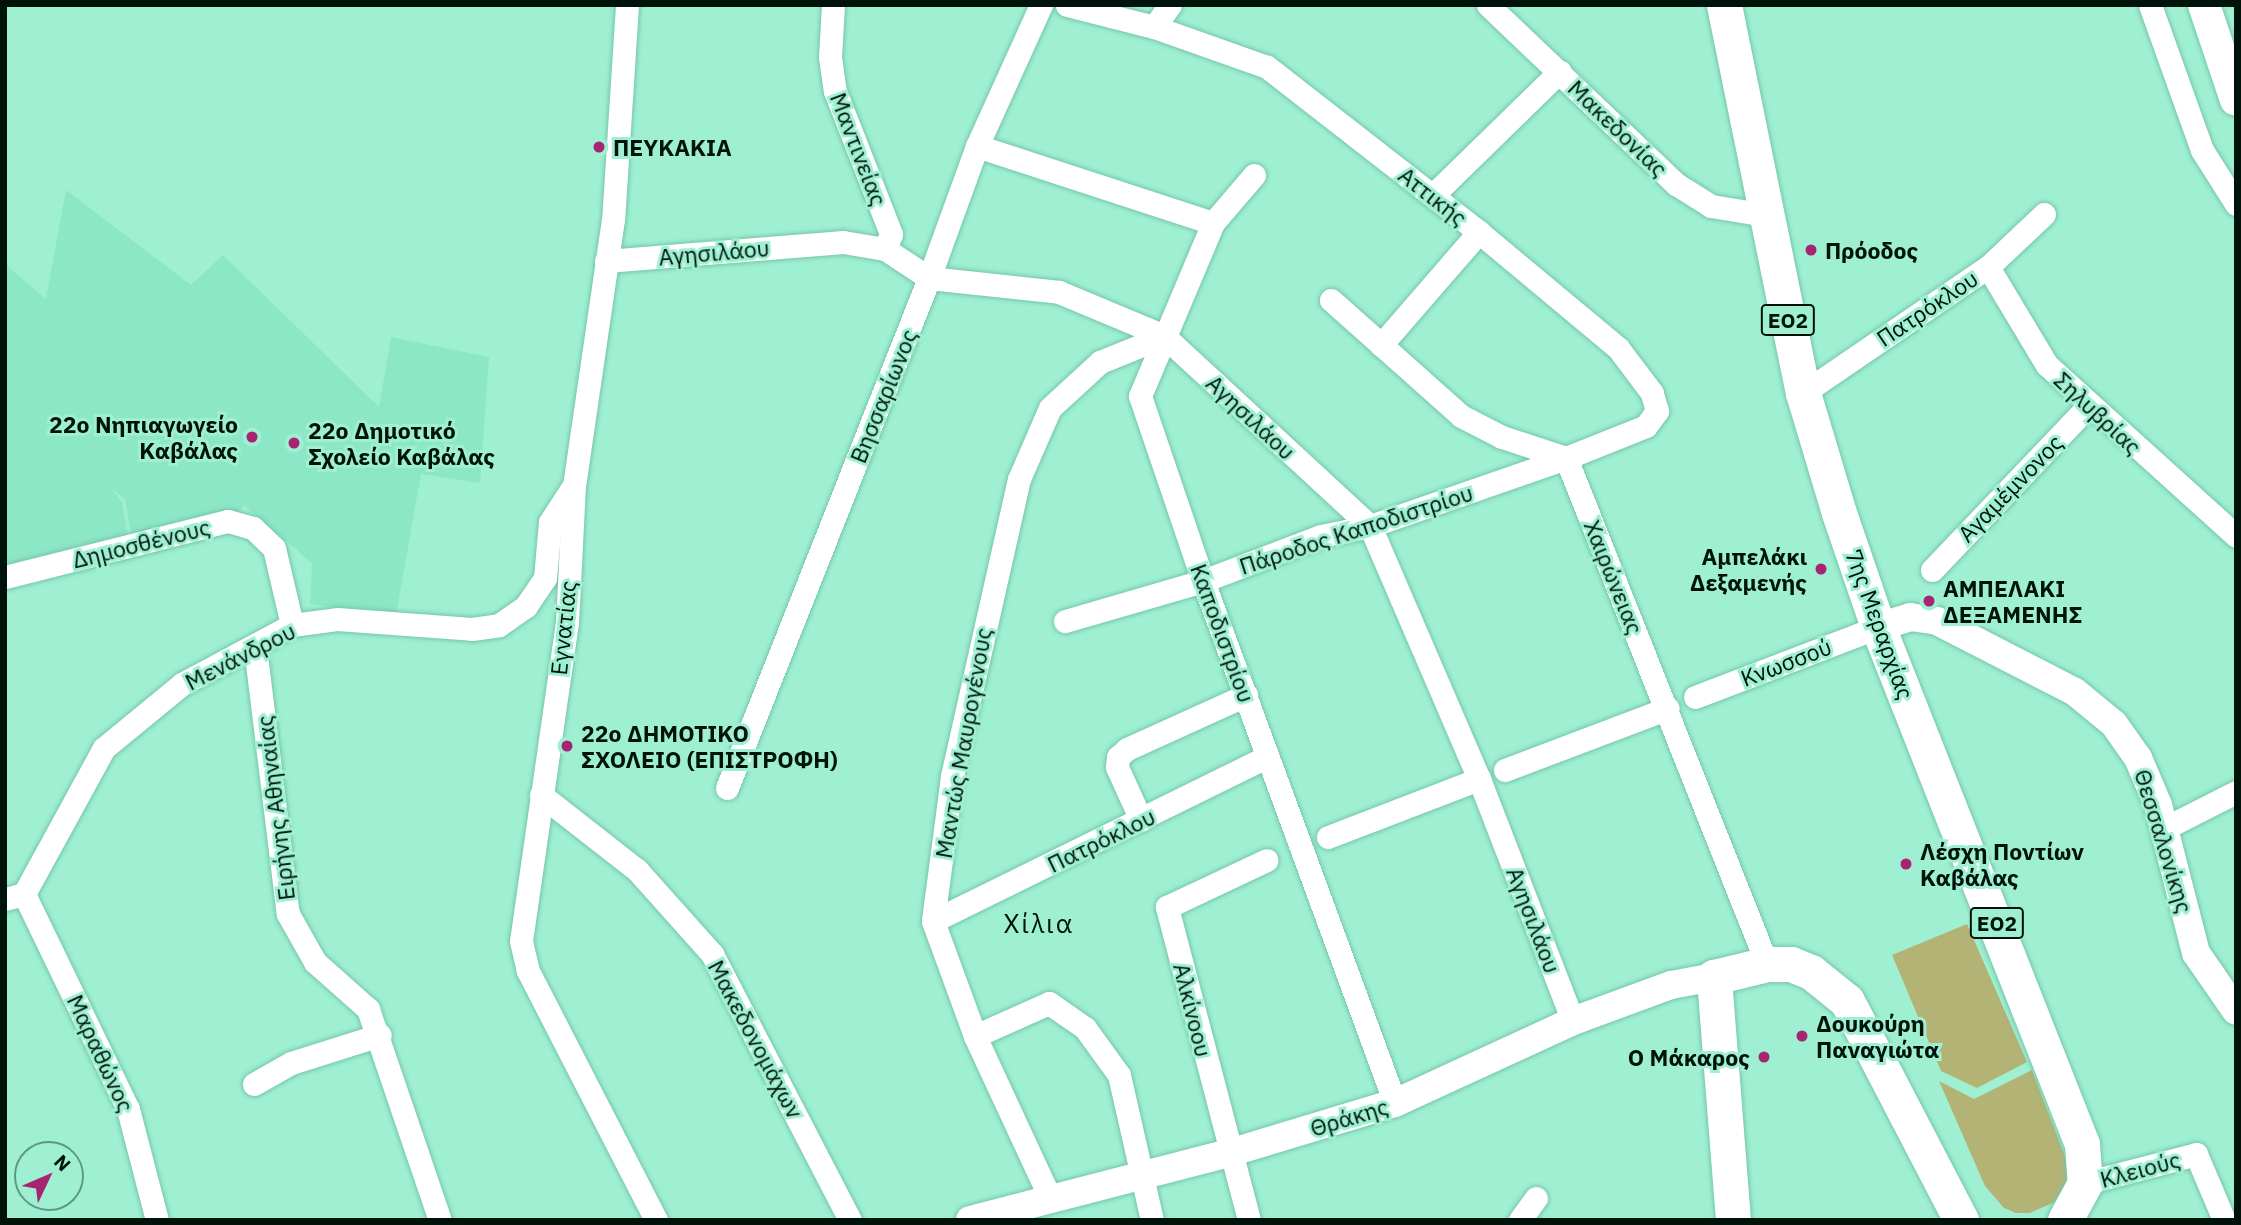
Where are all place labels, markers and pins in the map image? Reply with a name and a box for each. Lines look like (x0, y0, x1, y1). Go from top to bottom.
place label: ΠΕΥΚΑΚΙΑ (613, 133, 732, 161)
marker: ΠΕΥΚΑΚΙΑ (591, 139, 607, 155)
place label: Πρόοδος (1825, 236, 1918, 264)
marker: Πρόοδος (1803, 242, 1819, 258)
place label: 22ο Νηπιαγωγείο Καβάλας (49, 410, 238, 464)
place label: 22ο Δημοτικό Σχολείο Καβάλας (308, 416, 495, 470)
marker: 22ο Νηπιαγωγείο Καβάλας (244, 429, 260, 445)
marker: 22ο Δημοτικό Σχολείο Καβάλας (286, 435, 302, 451)
place label: Αμπελάκι Δεξαμενής (1690, 542, 1807, 596)
marker: Αμπελάκι Δεξαμενής (1813, 561, 1829, 577)
place label: ΑΜΠΕΛΑΚΙ ΔΕΞΑΜΕΝΗΣ (1943, 574, 2082, 628)
marker: ΑΜΠΕΛΑΚΙ ΔΕΞΑΜΕΝΗΣ (1921, 593, 1937, 609)
place label: 22ο ΔΗΜΟΤΙΚΟ ΣΧΟΛΕΙΟ (ΕΠΙΣΤΡΟΦΗ) (581, 719, 838, 773)
marker: 22ο ΔΗΜΟΤΙΚΟ ΣΧΟΛΕΙΟ (ΕΠΙΣΤΡΟΦΗ) (559, 738, 575, 754)
place label: Λέσχη Ποντίων Καβάλας (1920, 837, 2084, 891)
marker: Λέσχη Ποντίων Καβάλας (1898, 856, 1914, 872)
place label: Δουκούρη Παναγιώτα (1816, 1009, 1939, 1063)
marker: Δουκούρη Παναγιώτα (1794, 1028, 1810, 1044)
place label: Ο Μάκαρος (1628, 1043, 1750, 1071)
marker: Ο Μάκαρος (1756, 1049, 1772, 1065)

